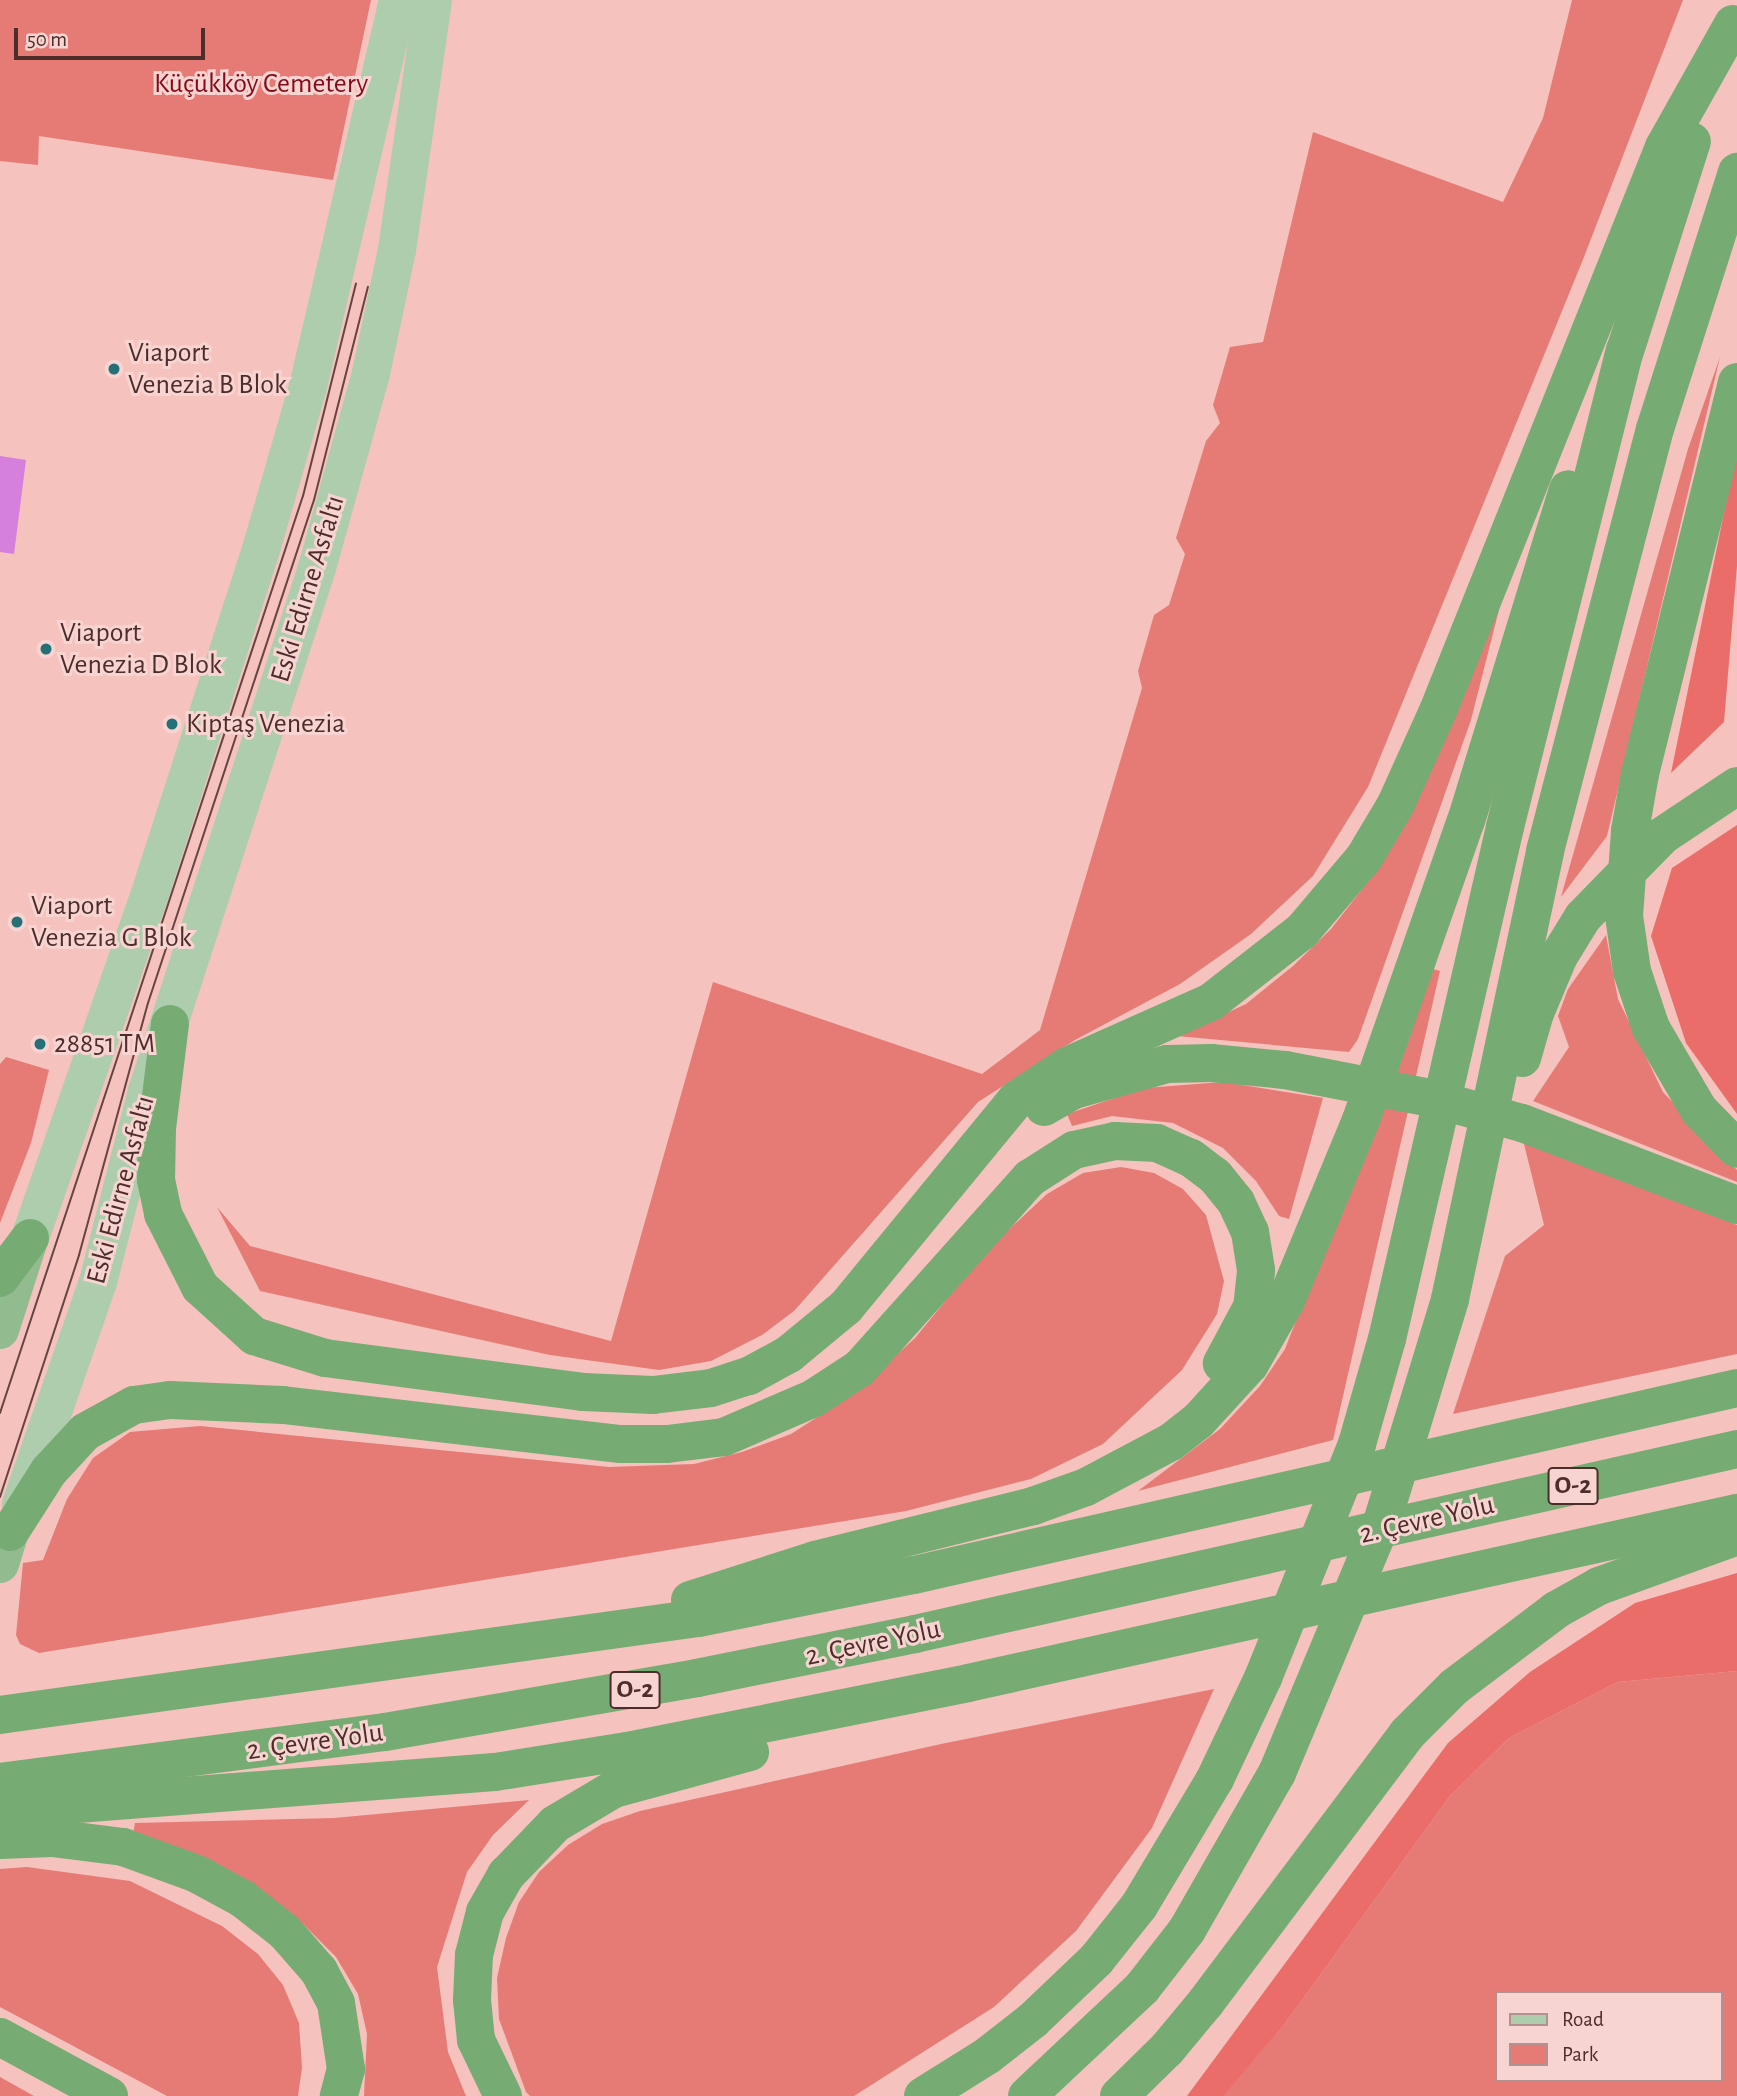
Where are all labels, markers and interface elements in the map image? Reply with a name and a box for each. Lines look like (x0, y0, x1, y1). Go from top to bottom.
scale bar (18, 14, 208, 58)
text: 50 m (27, 29, 67, 50)
park label: Küçükköy Cemetery (154, 67, 368, 101)
place label: Viaport Venezia B Blok (128, 336, 287, 402)
marker: Viaport Venezia B Blok (106, 361, 122, 377)
street label: Eski Edirne Asfaltı (264, 492, 352, 686)
place label: Viaport Venezia D Blok (60, 616, 222, 682)
marker: Viaport Venezia D Blok (38, 641, 54, 657)
place label: Kiptaş Venezia (186, 707, 345, 741)
marker: Kiptaş Venezia (164, 716, 180, 732)
place label: Viaport Venezia G Blok (31, 889, 192, 955)
marker: Viaport Venezia G Blok (9, 914, 25, 930)
place label: 28851 TM (54, 1027, 155, 1061)
marker: 28851 TM (32, 1036, 48, 1052)
street label: Eski Edirne Asfaltı (80, 1092, 162, 1288)
road number: O-2 (1547, 1464, 1599, 1508)
street label: 2. Çevre Yolu (1356, 1488, 1498, 1552)
street label: 2. Çevre Yolu (803, 1612, 943, 1674)
road number: O-2 (609, 1667, 661, 1712)
street label: 2. Çevre Yolu (245, 1716, 385, 1768)
legend (1496, 1991, 1723, 2082)
text: Road (1562, 2009, 1604, 2030)
text: Park (1562, 2044, 1598, 2065)

